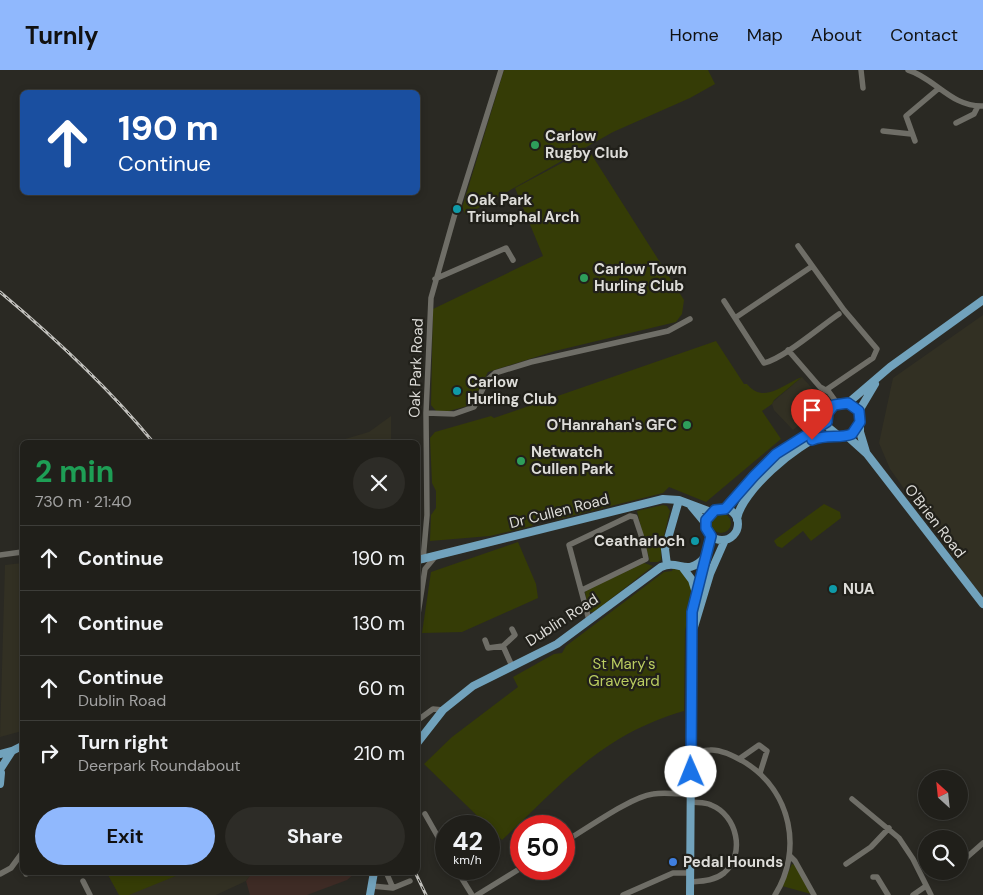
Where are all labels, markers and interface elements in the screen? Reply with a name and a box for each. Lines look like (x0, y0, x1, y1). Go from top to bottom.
text: Turnly (25, 20, 98, 51)
text: Home (669, 23, 719, 47)
text: Map (747, 23, 783, 47)
text: About (811, 23, 862, 47)
text: Contact (890, 23, 958, 47)
text: 190 m (118, 105, 219, 151)
icon: ahead (35, 110, 100, 175)
place label: Carlow Rugby Club (545, 126, 629, 163)
marker: Carlow Rugby Club (529, 139, 541, 151)
text: Continue (118, 149, 211, 178)
place label: Oak Park Triumphal Arch (467, 190, 579, 227)
marker: Oak Park Triumphal Arch (451, 203, 463, 215)
place label: Carlow Town Hurling Club (594, 259, 687, 296)
marker: Carlow Town Hurling Club (578, 272, 590, 284)
street label: Oak Park Road (404, 318, 428, 418)
place label: Carlow Hurling Club (467, 372, 557, 409)
marker: Carlow Hurling Club (451, 385, 463, 397)
pin (791, 389, 833, 440)
icon: arrive (798, 396, 826, 424)
place label: O'Hanrahan's GFC (546, 415, 677, 435)
marker: O'Hanrahan's GFC (681, 419, 693, 431)
place label: Netwatch Cullen Park (531, 442, 614, 479)
text: 2 min (35, 452, 114, 491)
marker: Netwatch Cullen Park (515, 455, 527, 467)
button: close (353, 457, 405, 509)
street label: O'Brien Road (900, 480, 970, 562)
street label: Dr Cullen Road (507, 489, 611, 533)
text: 730 m · 21:40 (35, 491, 132, 512)
place label: Ceatharloch (594, 531, 685, 551)
marker: Ceatharloch (689, 535, 701, 547)
icon: ahead (35, 544, 63, 572)
text: Continue (78, 546, 164, 571)
text: 190 m (352, 546, 405, 571)
place label: NUA (843, 579, 875, 599)
marker: NUA (827, 583, 839, 595)
street label: Dublin Road (522, 589, 602, 651)
icon: ahead (35, 609, 63, 637)
text: Continue (78, 611, 164, 636)
text: 130 m (353, 611, 405, 636)
park label: St Mary's Graveyard (588, 654, 660, 691)
text: Continue (78, 665, 164, 690)
icon: ahead (35, 674, 63, 702)
text: 60 m (358, 676, 405, 701)
text: Dublin Road (78, 690, 166, 711)
text: Turn right (78, 730, 168, 755)
icon: right (35, 739, 63, 767)
text: 210 m (353, 741, 405, 766)
position arrow (664, 745, 716, 797)
text: Deerpark Roundabout (78, 755, 241, 776)
north arrow (918, 770, 968, 820)
map controls (918, 770, 968, 880)
button: Exit (35, 807, 215, 865)
button: Share (225, 807, 405, 865)
speed limit sign: 50 (510, 815, 575, 880)
text: 42 (452, 825, 483, 858)
button: search (918, 830, 968, 880)
text: km/h (453, 852, 482, 868)
place label: Pedal Hounds (683, 852, 783, 872)
marker: Pedal Hounds (667, 856, 679, 868)

